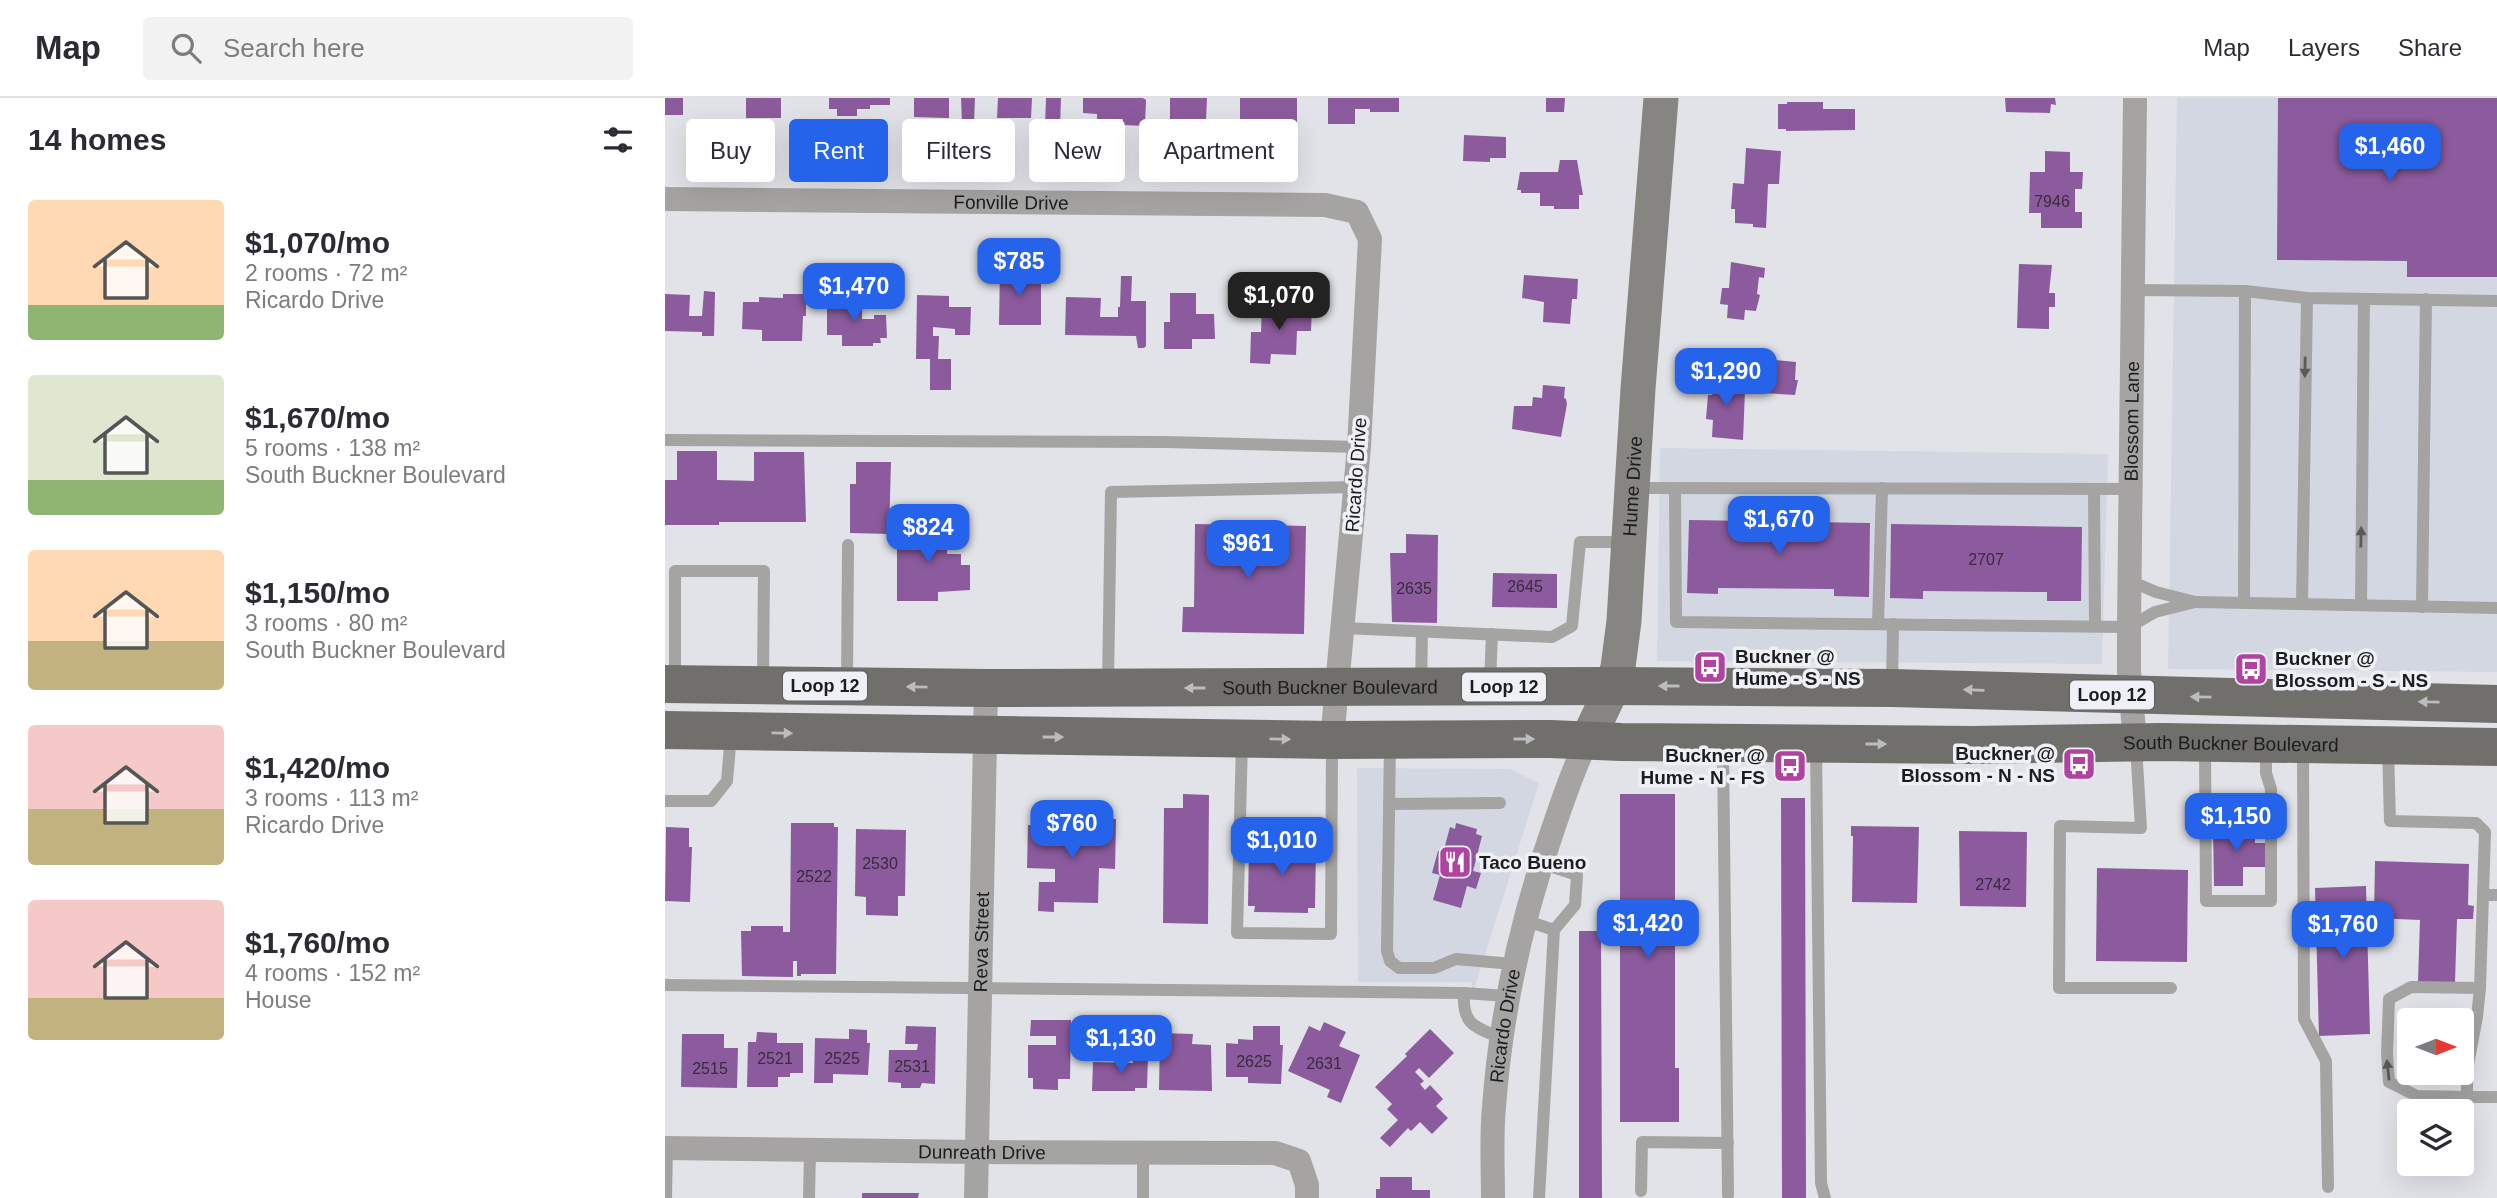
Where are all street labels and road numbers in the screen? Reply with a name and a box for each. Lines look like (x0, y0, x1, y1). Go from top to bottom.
street label: Fonville Drive (953, 191, 1069, 213)
street label: Blossom Lane (2120, 361, 2143, 482)
street label: Ricardo Drive (1342, 417, 1370, 533)
street label: Hume Drive (1619, 435, 1646, 537)
road number: Loop 12 (783, 672, 867, 700)
road number: Loop 12 (1462, 672, 1546, 702)
street label: South Buckner Boulevard (1222, 676, 1438, 698)
road number: Loop 12 (2070, 680, 2154, 710)
street label: South Buckner Boulevard (2123, 731, 2339, 755)
street label: Reva Street (970, 891, 993, 992)
street label: Ricardo Drive (1486, 967, 1524, 1084)
street label: Dunreath Drive (918, 1141, 1046, 1163)

